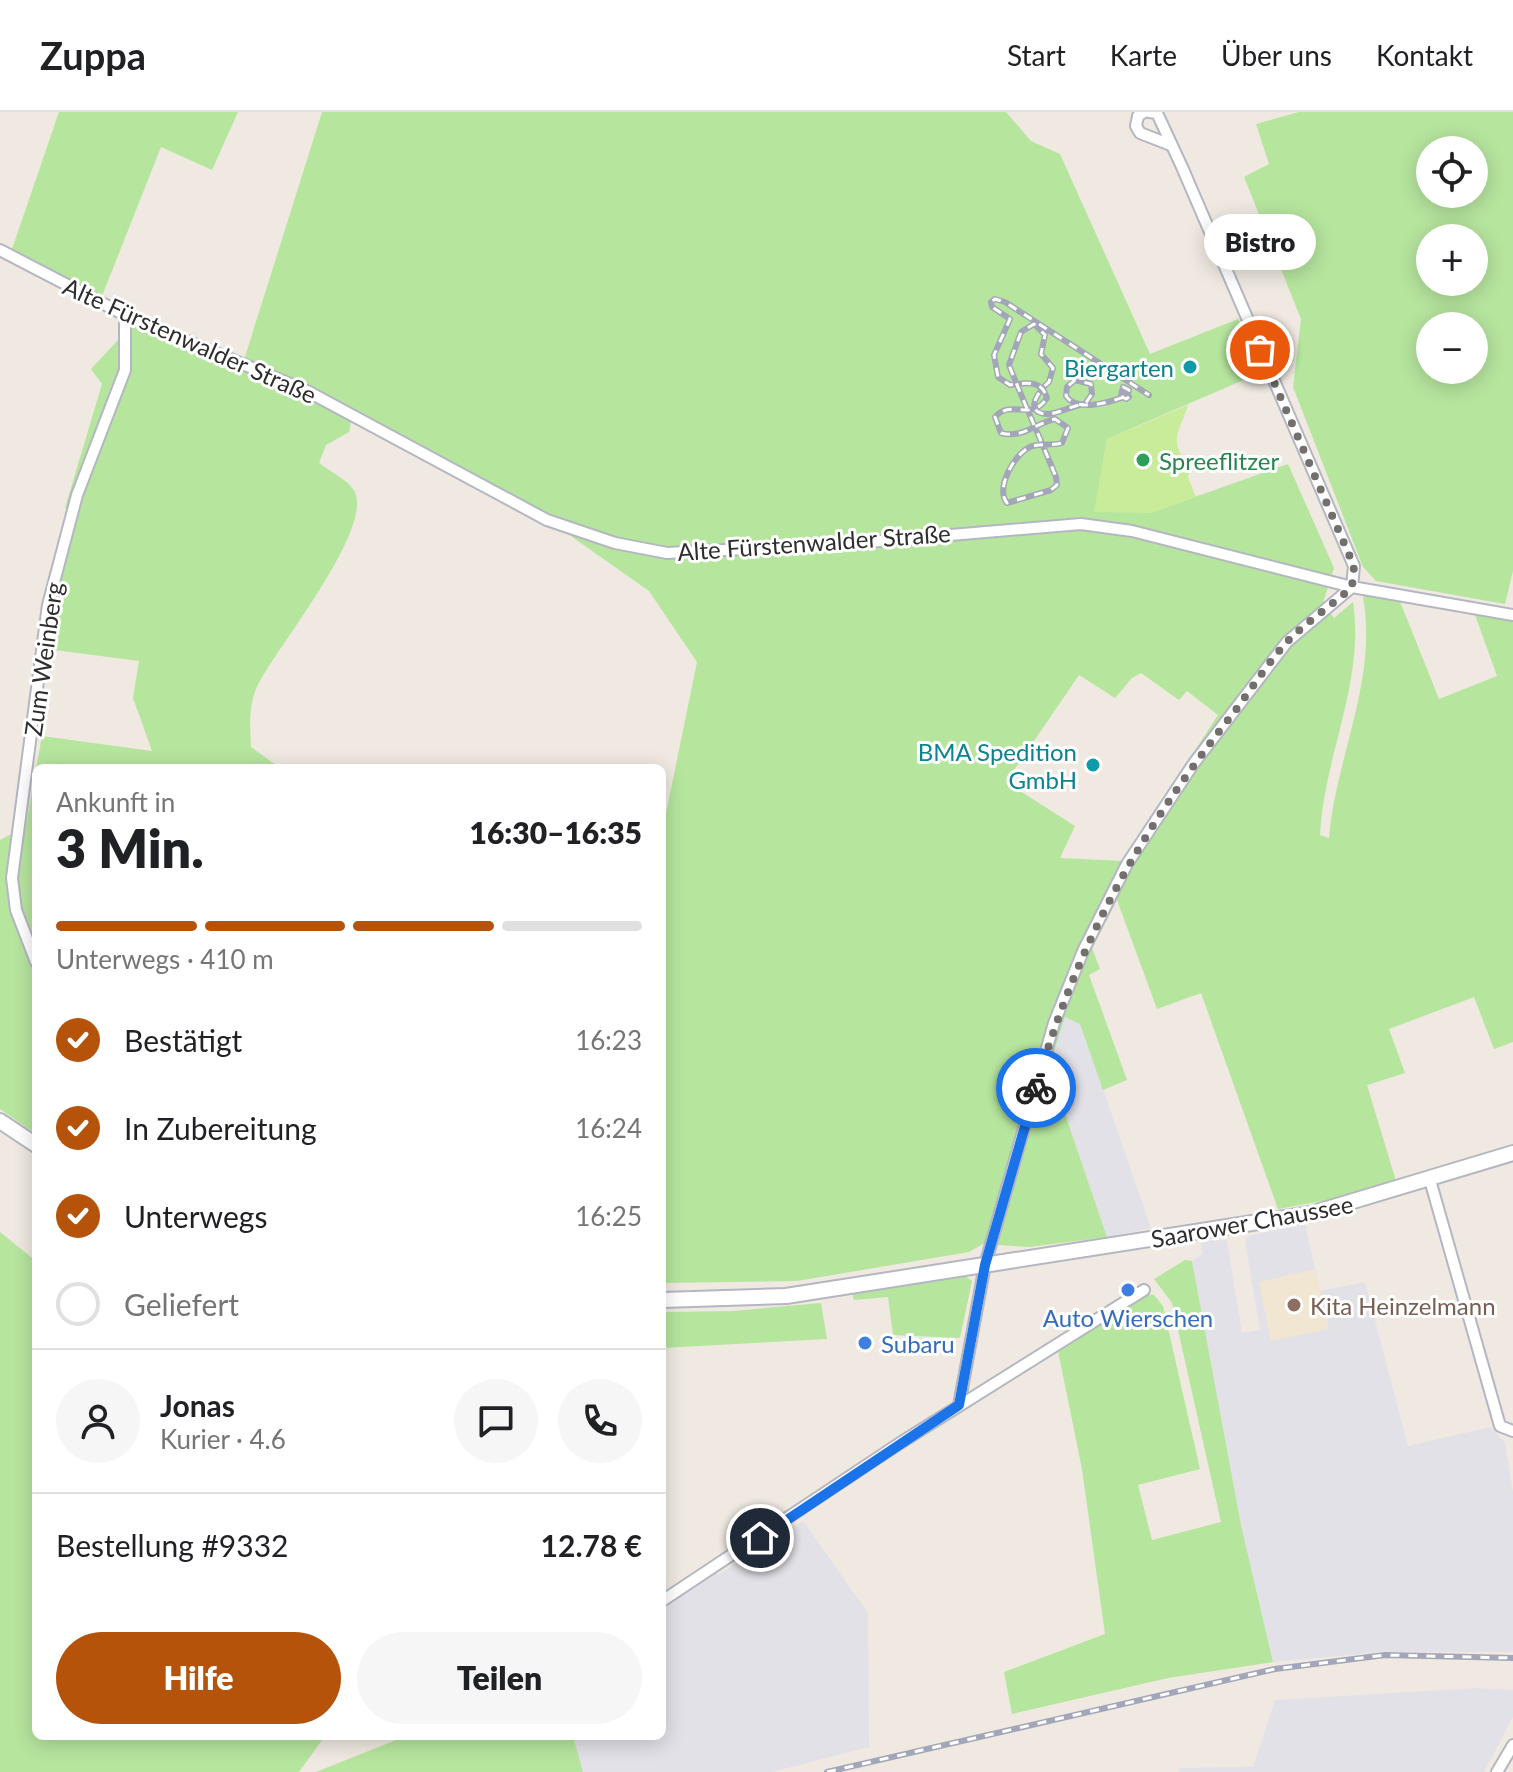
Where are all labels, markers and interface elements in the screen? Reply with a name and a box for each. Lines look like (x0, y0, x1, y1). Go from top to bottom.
text: Zuppa (40, 32, 146, 78)
text: Start (1007, 38, 1066, 72)
text: Karte (1110, 38, 1177, 72)
text: Über uns (1221, 38, 1332, 72)
text: Kontakt (1376, 38, 1473, 72)
map controls (1416, 136, 1488, 384)
button: locate (1416, 136, 1488, 208)
callout: Bistro (1204, 214, 1316, 270)
button: + (1416, 224, 1488, 296)
text: Bistro (1225, 226, 1295, 258)
street label: Alte Fürstenwalder Straße (59, 271, 321, 409)
button: − (1416, 312, 1488, 384)
pin (1226, 316, 1294, 384)
icon: bag (1238, 328, 1282, 372)
place label: Biergarten (1064, 353, 1174, 382)
marker: Biergarten (1181, 358, 1199, 376)
place label: Spreeflitzer (1159, 446, 1279, 475)
marker: Spreeflitzer (1134, 451, 1152, 469)
street label: Alte Fürstenwalder Straße (676, 518, 952, 566)
street label: Zum Weinberg (18, 580, 68, 738)
place label: BMA Spedition GmbH (918, 737, 1077, 794)
marker: BMA Spedition GmbH (1084, 756, 1102, 774)
text: Ankunft in (56, 786, 175, 818)
text: 16:30–16:35 (469, 814, 642, 850)
text: 3 Min. (56, 817, 204, 879)
text: Unterwegs · 410 m (56, 943, 274, 975)
icon: check (56, 1018, 100, 1062)
text: Bestätigt (124, 1022, 242, 1058)
text: 16:23 (575, 1024, 642, 1056)
courier (996, 1048, 1076, 1128)
icon: bike (1014, 1066, 1058, 1110)
icon: check (56, 1106, 100, 1150)
text: In Zubereitung (124, 1110, 317, 1146)
text: 16:24 (575, 1112, 642, 1144)
street label: Saarower Chaussee (1149, 1189, 1355, 1253)
icon: check (56, 1194, 100, 1238)
text: Unterwegs (124, 1198, 267, 1234)
text: 16:25 (575, 1200, 642, 1232)
marker: Auto Wierschen (1119, 1281, 1137, 1299)
text: Geliefert (124, 1286, 239, 1322)
place label: Kita Heinzelmann (1310, 1291, 1496, 1320)
marker: Kita Heinzelmann (1285, 1296, 1303, 1314)
place label: Auto Wierschen (1043, 1303, 1213, 1332)
place label: Subaru (881, 1329, 955, 1358)
marker: Subaru (856, 1334, 874, 1352)
button: person (56, 1379, 140, 1463)
button: chat (454, 1379, 538, 1463)
button: phone (558, 1379, 642, 1463)
text: Jonas (160, 1387, 235, 1423)
text: Kurier · 4.6 (160, 1423, 286, 1455)
pin (726, 1504, 794, 1572)
icon: home (738, 1516, 782, 1560)
text: Bestellung #9332 (56, 1527, 288, 1563)
text: 12.78 € (541, 1527, 642, 1563)
button: Hilfe (56, 1632, 341, 1724)
button: Teilen (357, 1632, 642, 1724)

